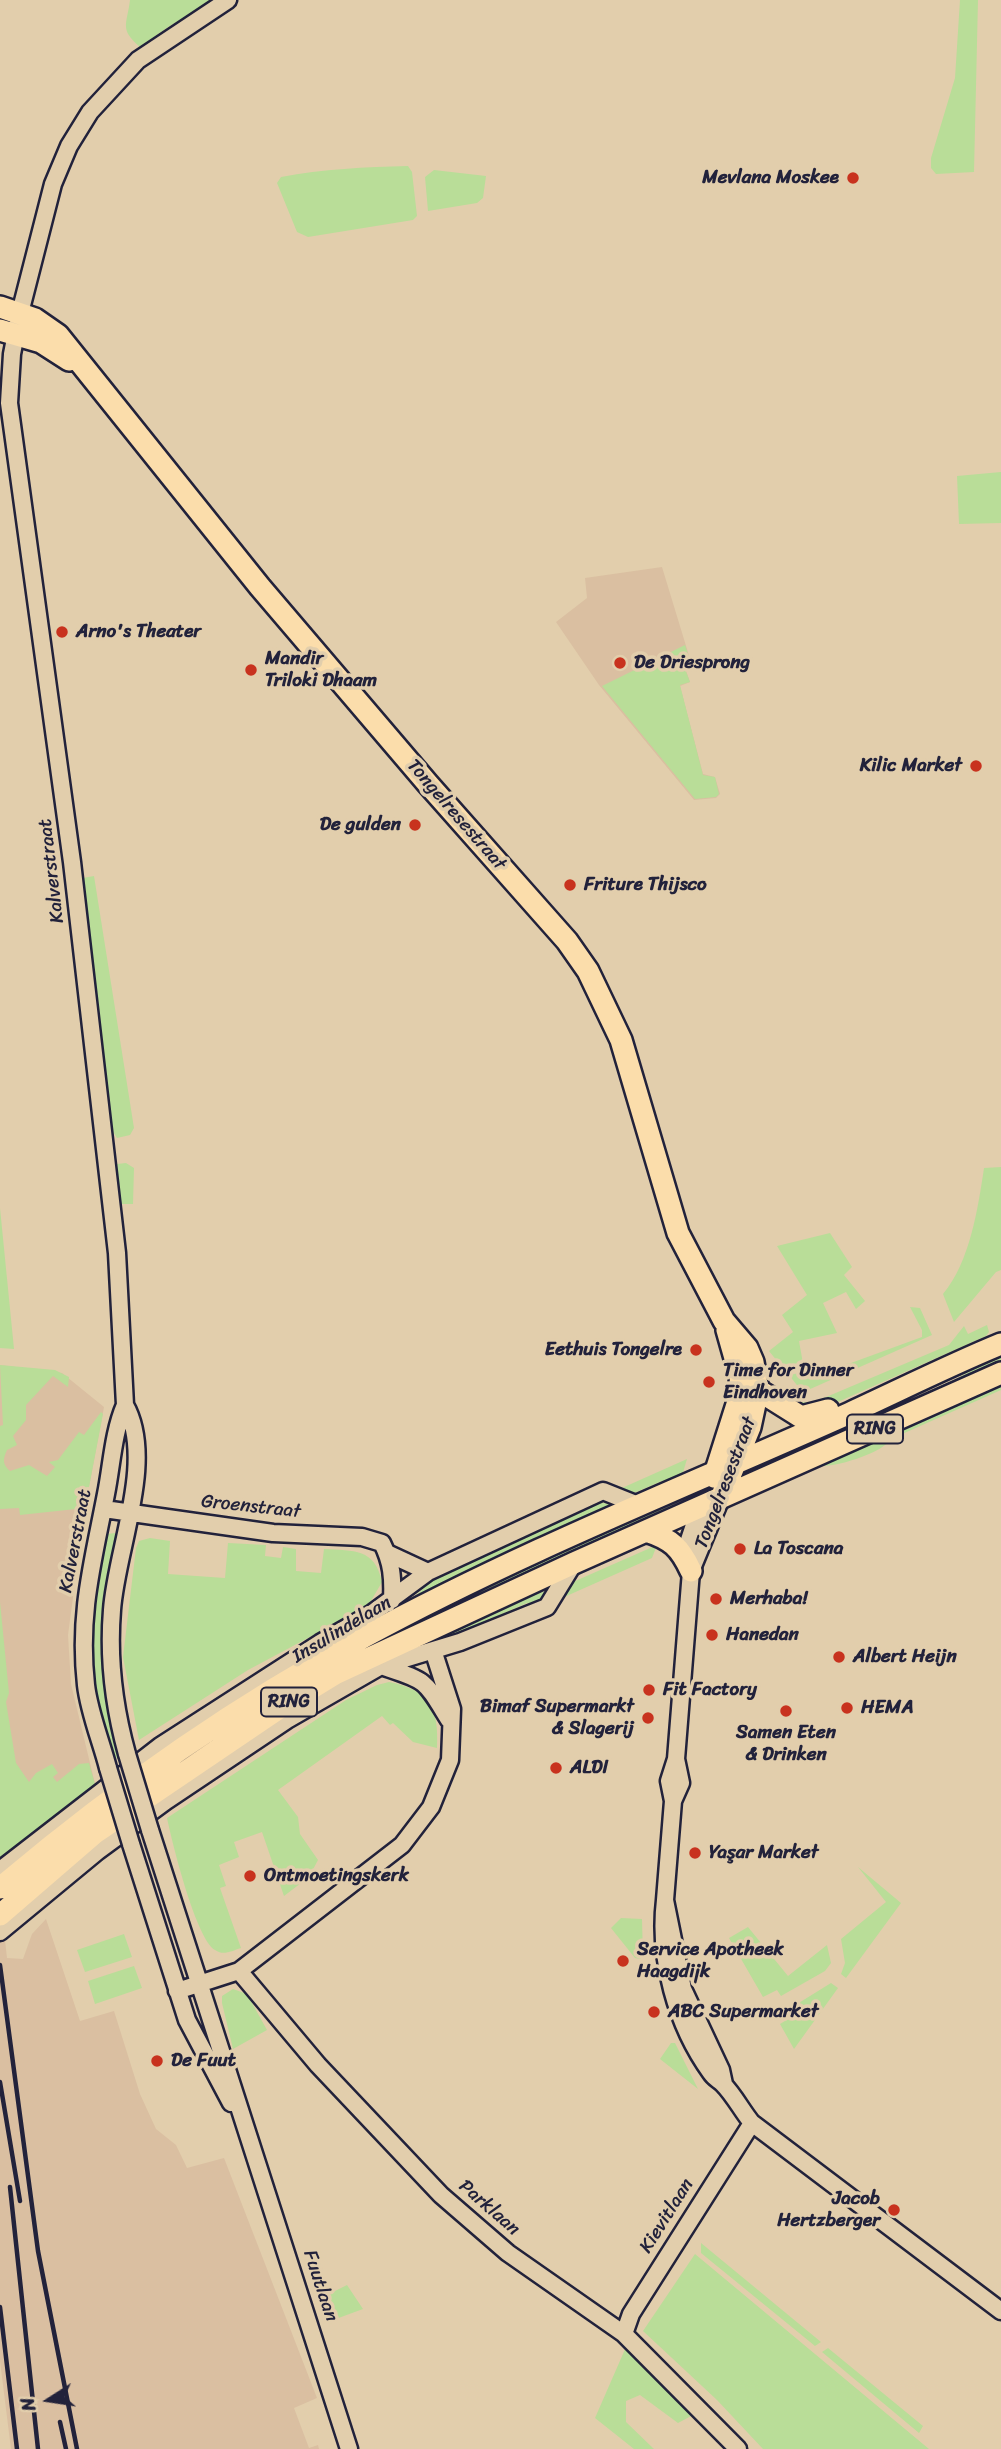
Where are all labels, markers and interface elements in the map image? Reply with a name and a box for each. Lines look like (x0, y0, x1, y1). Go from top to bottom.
place label: Mevlana Moskee (702, 167, 839, 189)
marker: Mevlana Moskee (845, 170, 861, 186)
place label: Arno's Theater (76, 621, 201, 643)
marker: Arno's Theater (54, 624, 70, 640)
place label: Mandir Triloki Dhaam (265, 648, 377, 692)
place label: De Driesprong (634, 652, 750, 674)
marker: De Driesprong (612, 655, 628, 671)
marker: Mandir Triloki Dhaam (243, 662, 259, 678)
street label: Tongelresestraat (402, 755, 510, 875)
place label: Kilic Market (860, 755, 962, 777)
marker: Kilic Market (968, 758, 984, 774)
place label: De gulden (320, 814, 401, 836)
street label: Kalverstraat (34, 817, 70, 925)
marker: De gulden (407, 817, 423, 833)
place label: Friture Thijsco (584, 874, 707, 896)
marker: Friture Thijsco (562, 877, 578, 893)
place label: Eethuis Tongelre (545, 1339, 682, 1361)
marker: Eethuis Tongelre (688, 1342, 704, 1358)
place label: Time for Dinner Eindhoven (723, 1360, 854, 1404)
marker: Time for Dinner Eindhoven (701, 1374, 717, 1390)
street label: Tongelresestraat (690, 1414, 762, 1552)
road number: RING (847, 1414, 903, 1444)
street label: Kalverstraat (55, 1487, 97, 1595)
street label: Groenstraat (200, 1490, 302, 1524)
place label: La Toscana (754, 1538, 843, 1560)
marker: La Toscana (732, 1541, 748, 1557)
place label: Merhaba! (730, 1588, 807, 1610)
marker: Merhaba! (708, 1591, 724, 1607)
street label: Insulindelaan (288, 1592, 396, 1668)
place label: Hanedan (726, 1624, 799, 1646)
marker: Hanedan (704, 1627, 720, 1643)
place label: Albert Heijn (853, 1646, 957, 1668)
marker: Albert Heijn (831, 1649, 847, 1665)
place label: Fit Factory (663, 1679, 757, 1701)
marker: Fit Factory (641, 1682, 657, 1698)
road number: RING (261, 1688, 317, 1716)
place label: Bimaf Supermarkt & Slagerij (480, 1696, 634, 1740)
place label: HEMA (861, 1697, 914, 1719)
marker: HEMA (839, 1700, 855, 1716)
marker: Samen Eten & Drinken (778, 1703, 794, 1719)
marker: Bimaf Supermarkt & Slagerij (640, 1710, 656, 1726)
place label: Samen Eten & Drinken (736, 1722, 836, 1766)
place label: ALDI (570, 1757, 608, 1779)
marker: ALDI (548, 1760, 564, 1776)
place label: Yaşar Market (709, 1842, 818, 1864)
marker: Yaşar Market (687, 1845, 703, 1861)
place label: Ontmoetingskerk (264, 1865, 409, 1887)
marker: Ontmoetingskerk (242, 1868, 258, 1884)
place label: Service Apotheek Haagdijk (637, 1939, 784, 1983)
marker: Service Apotheek Haagdijk (615, 1953, 631, 1969)
place label: ABC Supermarket (668, 2001, 818, 2023)
marker: ABC Supermarket (646, 2004, 662, 2020)
place label: De Fuut (171, 2050, 236, 2072)
marker: De Fuut (149, 2053, 165, 2069)
street label: Kievitlaan (635, 2174, 699, 2258)
street label: Parklaan (454, 2175, 524, 2241)
place label: Jacob Hertzberger (777, 2188, 880, 2232)
marker: Jacob Hertzberger (886, 2202, 902, 2218)
street label: Fuutlaan (298, 2247, 342, 2325)
north arrow (14, 2365, 84, 2435)
text: N (10, 2395, 45, 2414)

